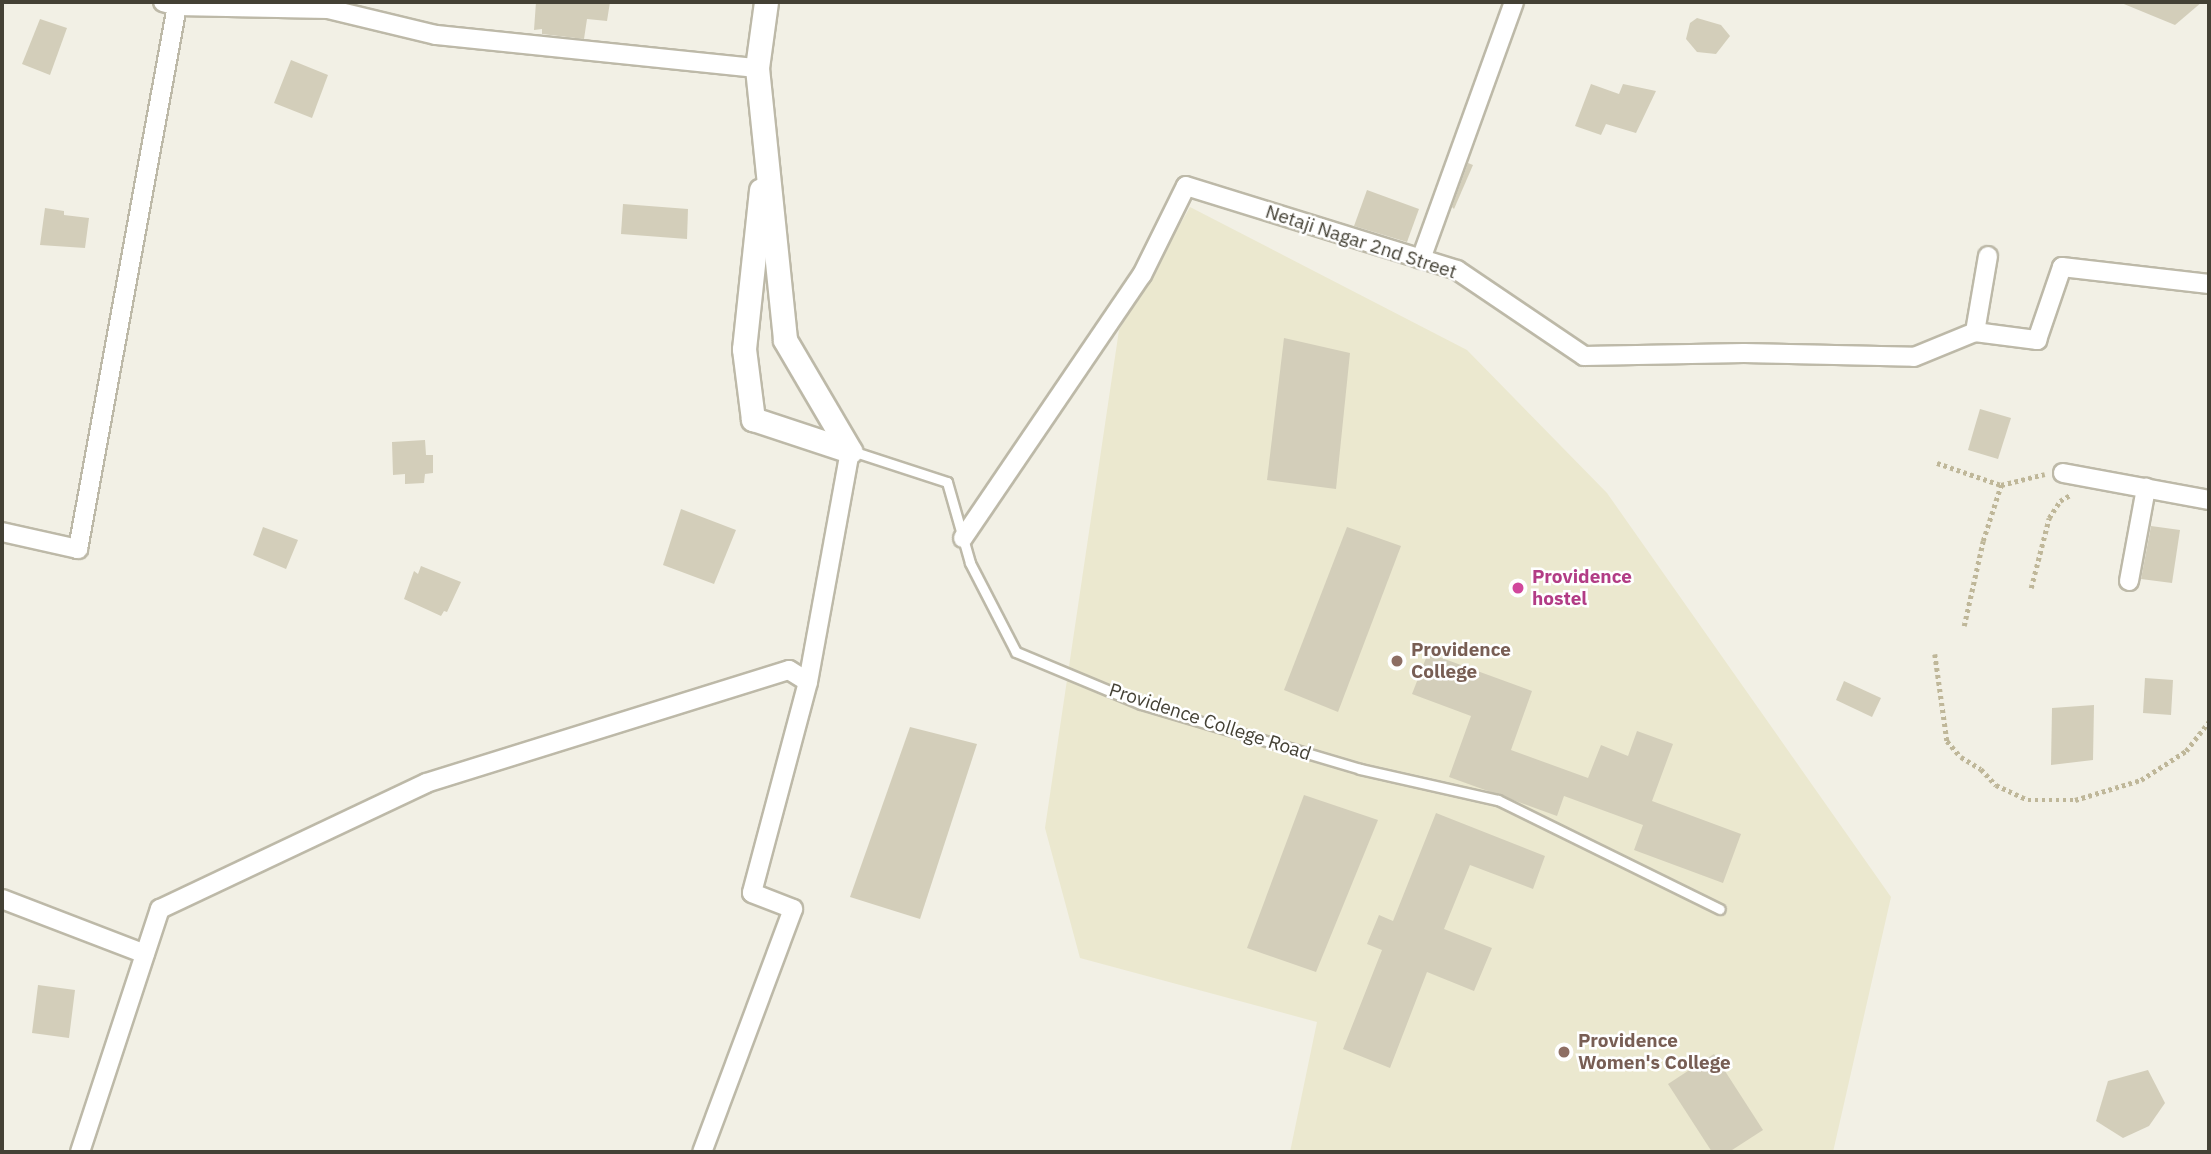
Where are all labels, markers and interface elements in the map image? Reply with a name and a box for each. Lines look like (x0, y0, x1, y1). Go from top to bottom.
street label: Netaji Nagar 2nd Street (1263, 200, 1459, 284)
place label: Providence hostel (1532, 566, 1632, 610)
marker: Providence hostel (1510, 580, 1526, 596)
place label: Providence College (1411, 639, 1511, 683)
marker: Providence College (1389, 653, 1405, 669)
street label: Providence College Road (1106, 679, 1314, 765)
place label: Providence Women's College (1578, 1030, 1731, 1074)
marker: Providence Women's College (1556, 1044, 1572, 1060)

